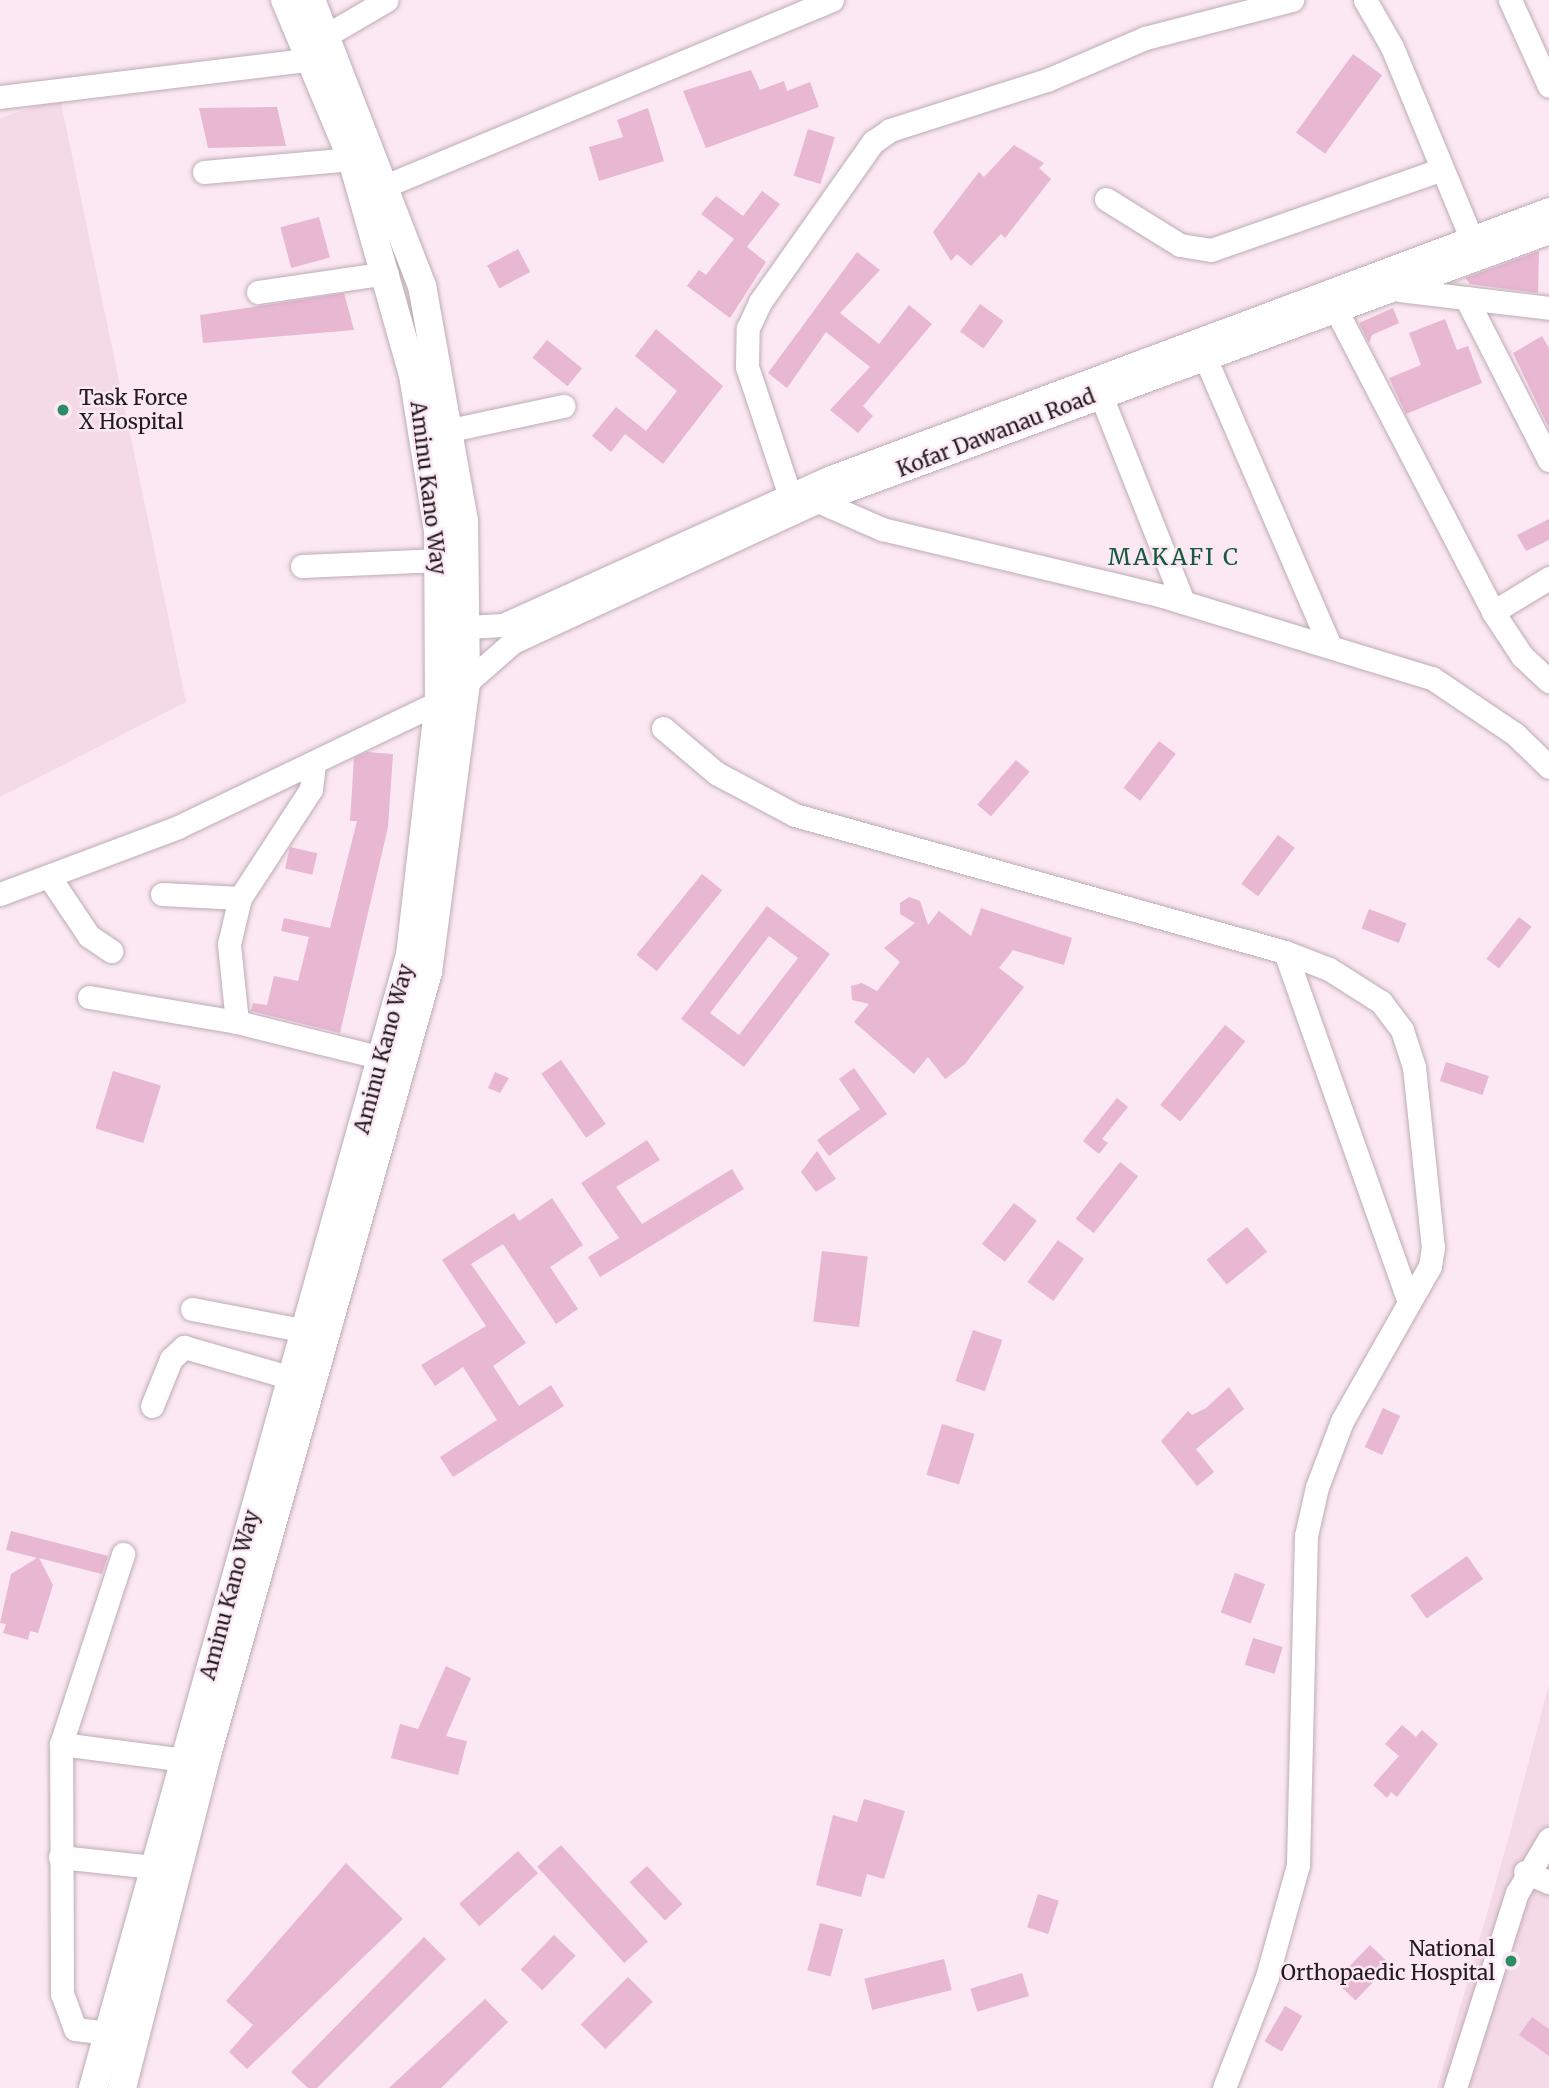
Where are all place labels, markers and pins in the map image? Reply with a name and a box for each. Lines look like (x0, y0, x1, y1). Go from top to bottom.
place label: Task Force X Hospital (79, 385, 187, 435)
marker: Task Force X Hospital (53, 400, 73, 420)
place label: National Orthopaedic Hospital (1281, 1936, 1495, 1986)
marker: National Orthopaedic Hospital (1501, 1951, 1521, 1971)

